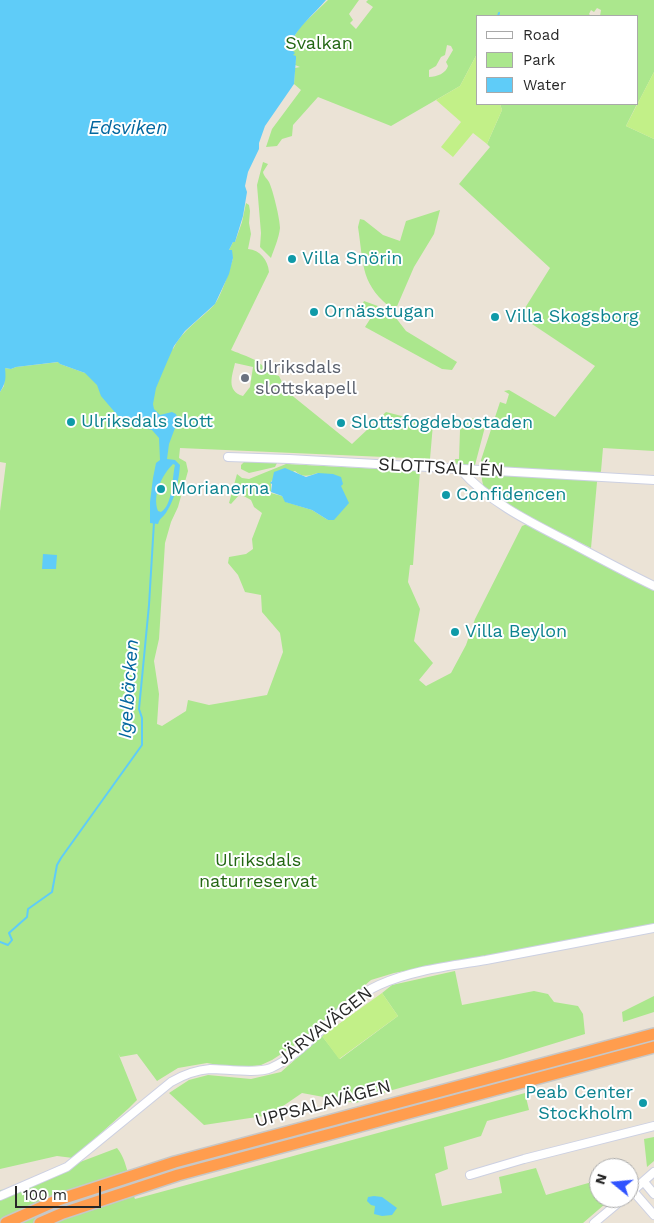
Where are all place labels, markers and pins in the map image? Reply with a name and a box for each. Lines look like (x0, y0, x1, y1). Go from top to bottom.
place label: Villa Snörin (302, 248, 402, 270)
marker: Villa Snörin (286, 253, 298, 265)
place label: Ornässtugan (324, 301, 435, 323)
marker: Ornässtugan (308, 306, 320, 318)
place label: Villa Skogsborg (505, 306, 639, 328)
marker: Villa Skogsborg (489, 311, 501, 323)
place label: Ulriksdals slottskapell (255, 357, 357, 399)
marker: Ulriksdals slottskapell (239, 372, 251, 384)
place label: Ulriksdals slott (81, 411, 213, 433)
place label: Slottsfogdebostaden (351, 412, 533, 434)
marker: Ulriksdals slott (65, 416, 77, 428)
marker: Slottsfogdebostaden (335, 417, 347, 429)
place label: Morianerna (171, 478, 270, 500)
marker: Morianerna (155, 483, 167, 495)
place label: Confidencen (456, 484, 566, 506)
marker: Confidencen (440, 489, 452, 501)
place label: Villa Beylon (465, 621, 567, 643)
marker: Villa Beylon (449, 626, 461, 638)
place label: Peab Center Stockholm (525, 1082, 633, 1124)
marker: Peab Center Stockholm (637, 1097, 649, 1109)

